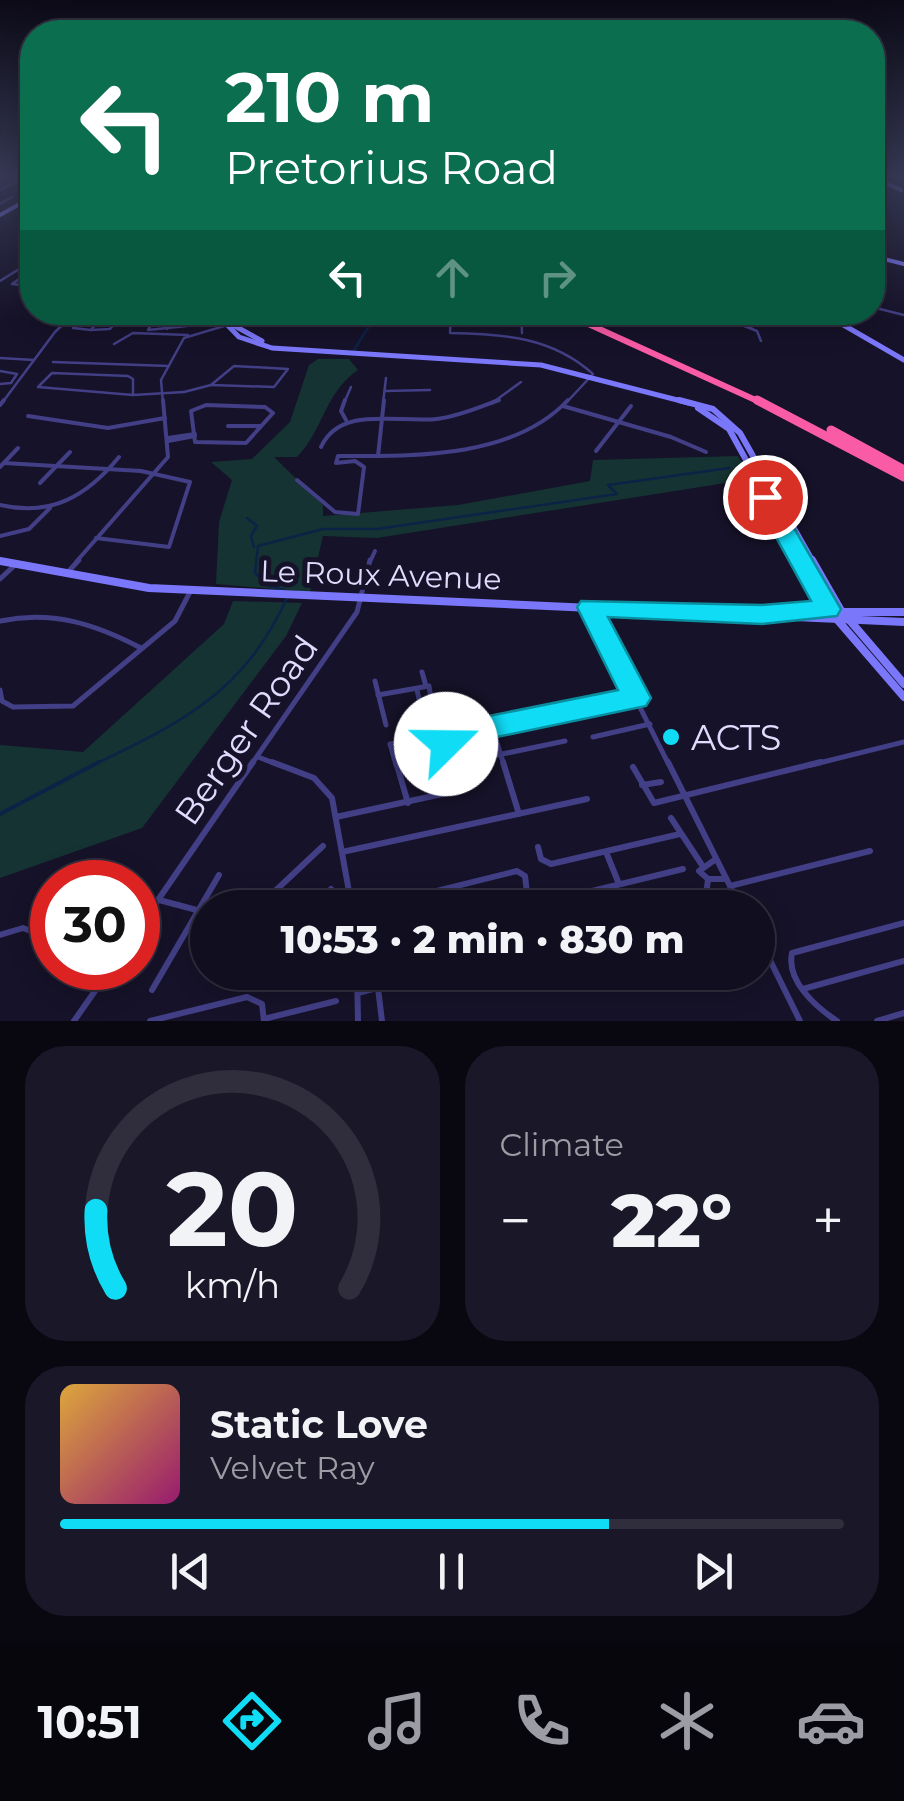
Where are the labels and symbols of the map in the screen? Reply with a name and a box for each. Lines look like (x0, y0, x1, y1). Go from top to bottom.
pin (723, 455, 808, 540)
street label: Le Roux Avenue (260, 552, 502, 598)
street label: Berger Road (165, 627, 327, 833)
position arrow (394, 692, 498, 796)
place label: ACTS (691, 716, 781, 759)
marker: ACTS (660, 726, 682, 748)
speed limit sign: 30 (30, 860, 160, 990)

